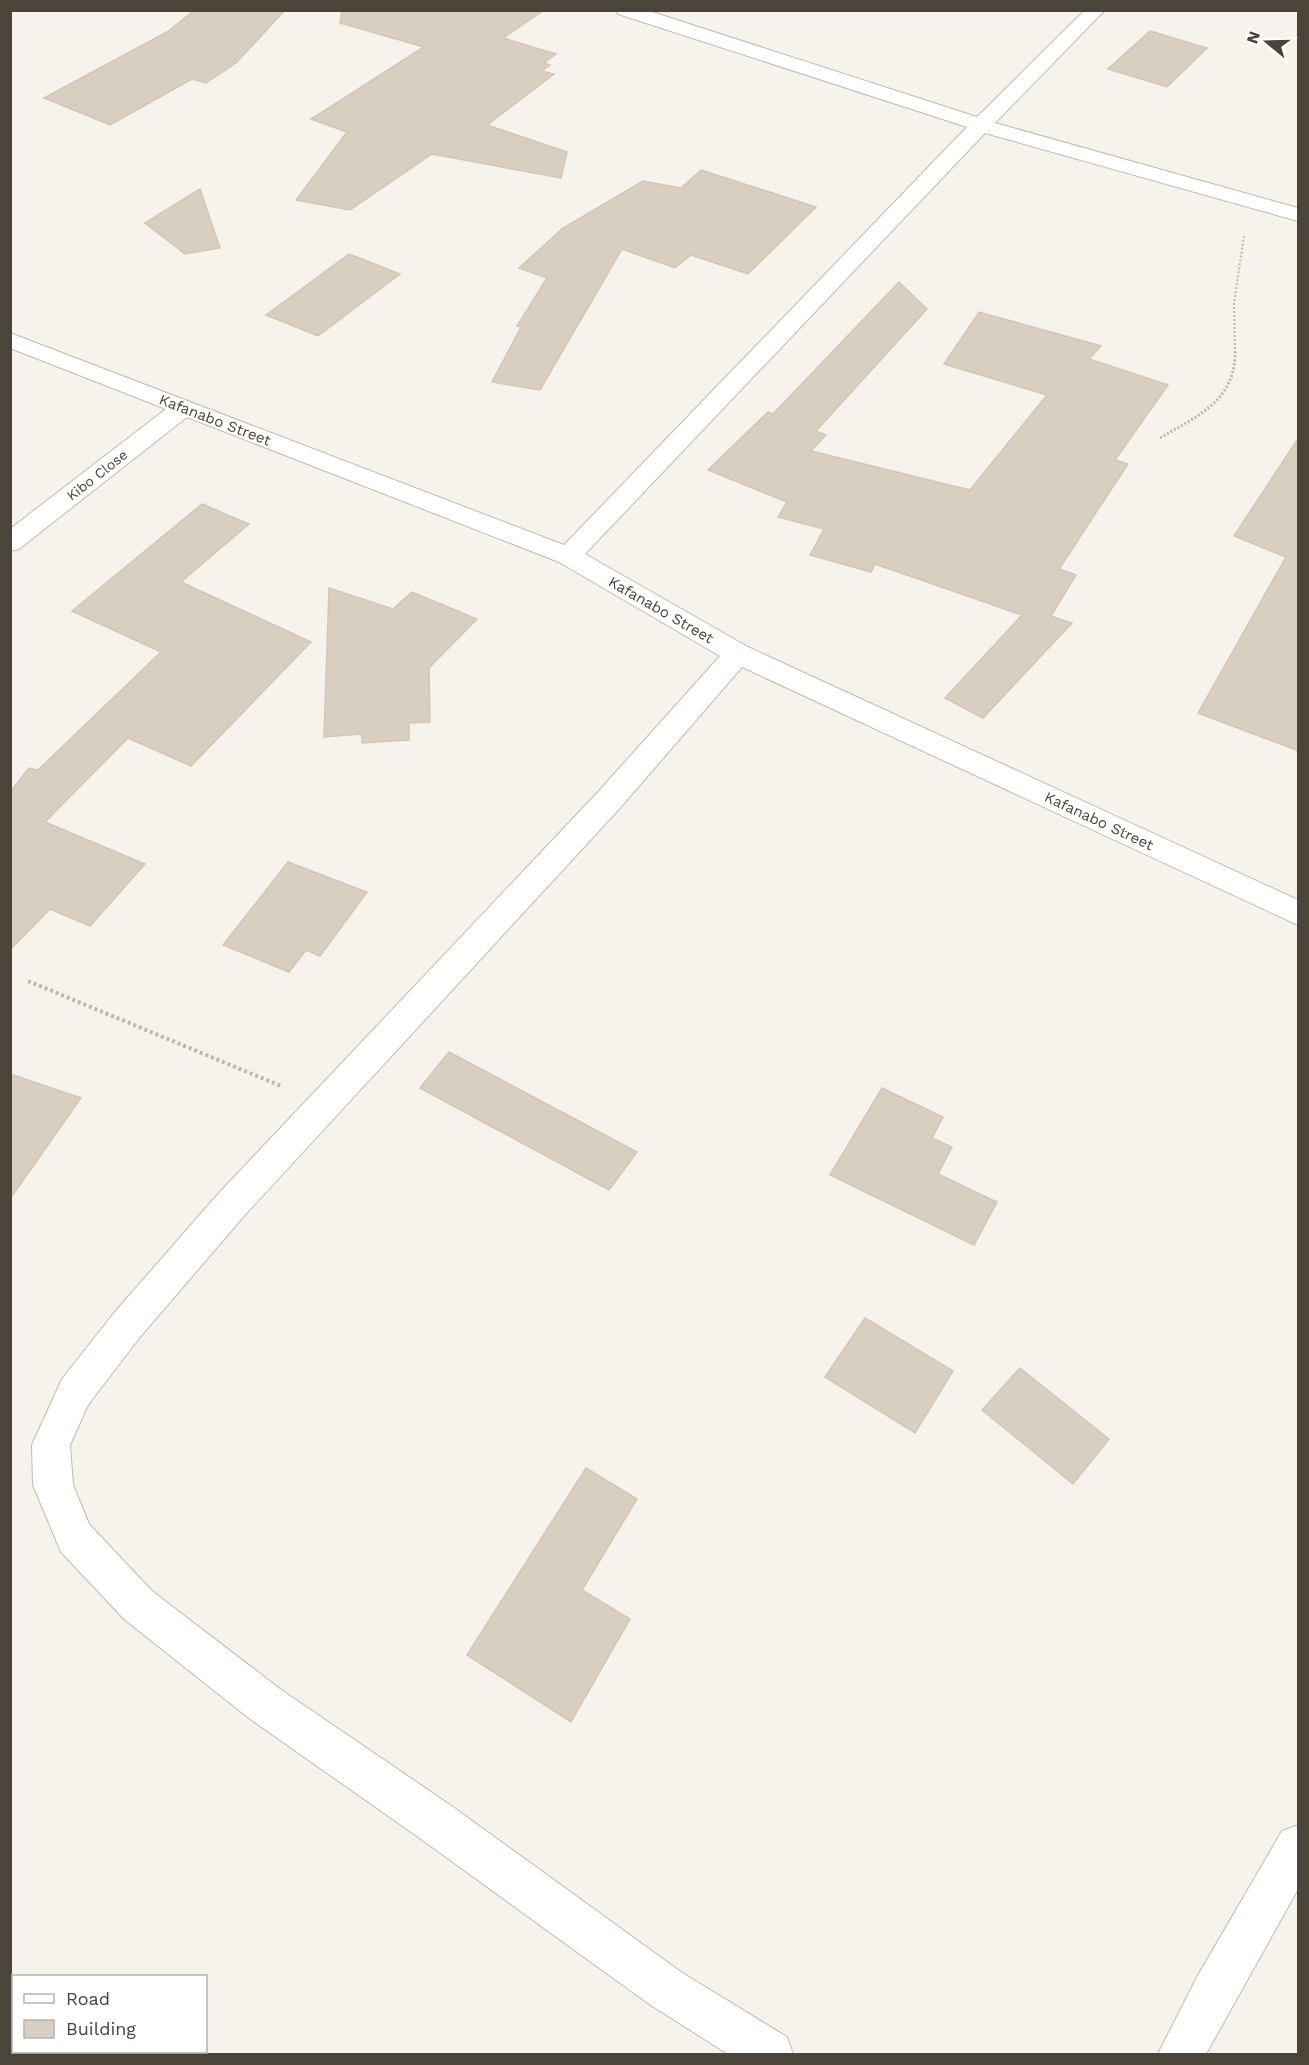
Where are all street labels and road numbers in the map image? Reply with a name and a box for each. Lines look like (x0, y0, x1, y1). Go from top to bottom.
street label: Kafanabo Street (156, 390, 274, 450)
street label: Kibo Close (63, 446, 131, 504)
street label: Kafanabo Street (605, 573, 717, 648)
street label: Kafanabo Street (1042, 788, 1157, 854)

